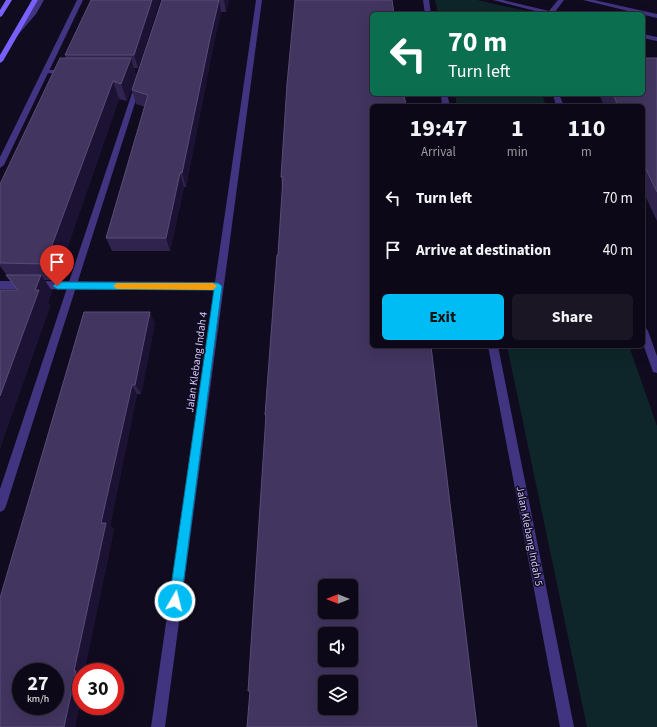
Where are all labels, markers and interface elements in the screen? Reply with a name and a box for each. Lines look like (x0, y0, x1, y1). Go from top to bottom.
text: 70 m (448, 22, 507, 62)
icon: left (382, 28, 434, 80)
text: Turn left (448, 59, 510, 84)
text: 19:47 (409, 111, 467, 146)
text: 1 (511, 111, 524, 146)
text: 110 (567, 111, 605, 146)
text: Arrival (421, 143, 456, 161)
text: min (507, 143, 528, 161)
text: m (581, 143, 592, 161)
icon: left (382, 187, 404, 209)
text: Turn left (416, 188, 472, 209)
text: 70 m (603, 188, 633, 209)
icon: arrive (382, 239, 404, 261)
text: Arrive at destination (416, 240, 551, 261)
text: 40 m (603, 240, 633, 261)
pin (40, 245, 74, 286)
icon: arrive (46, 251, 68, 273)
button: Exit (382, 294, 504, 340)
button: Share (512, 294, 633, 340)
street label: Jalan Klebang Indah 4 (182, 310, 211, 413)
street label: Jalan Klebang Indah 5 (512, 485, 547, 587)
north arrow (318, 579, 358, 619)
map controls (318, 579, 358, 715)
position arrow (154, 580, 196, 622)
button: sound (318, 627, 358, 667)
speed limit sign: 30 (72, 663, 124, 715)
text: 27 (27, 670, 49, 698)
button: layers (318, 675, 358, 715)
text: km/h (27, 692, 49, 706)

